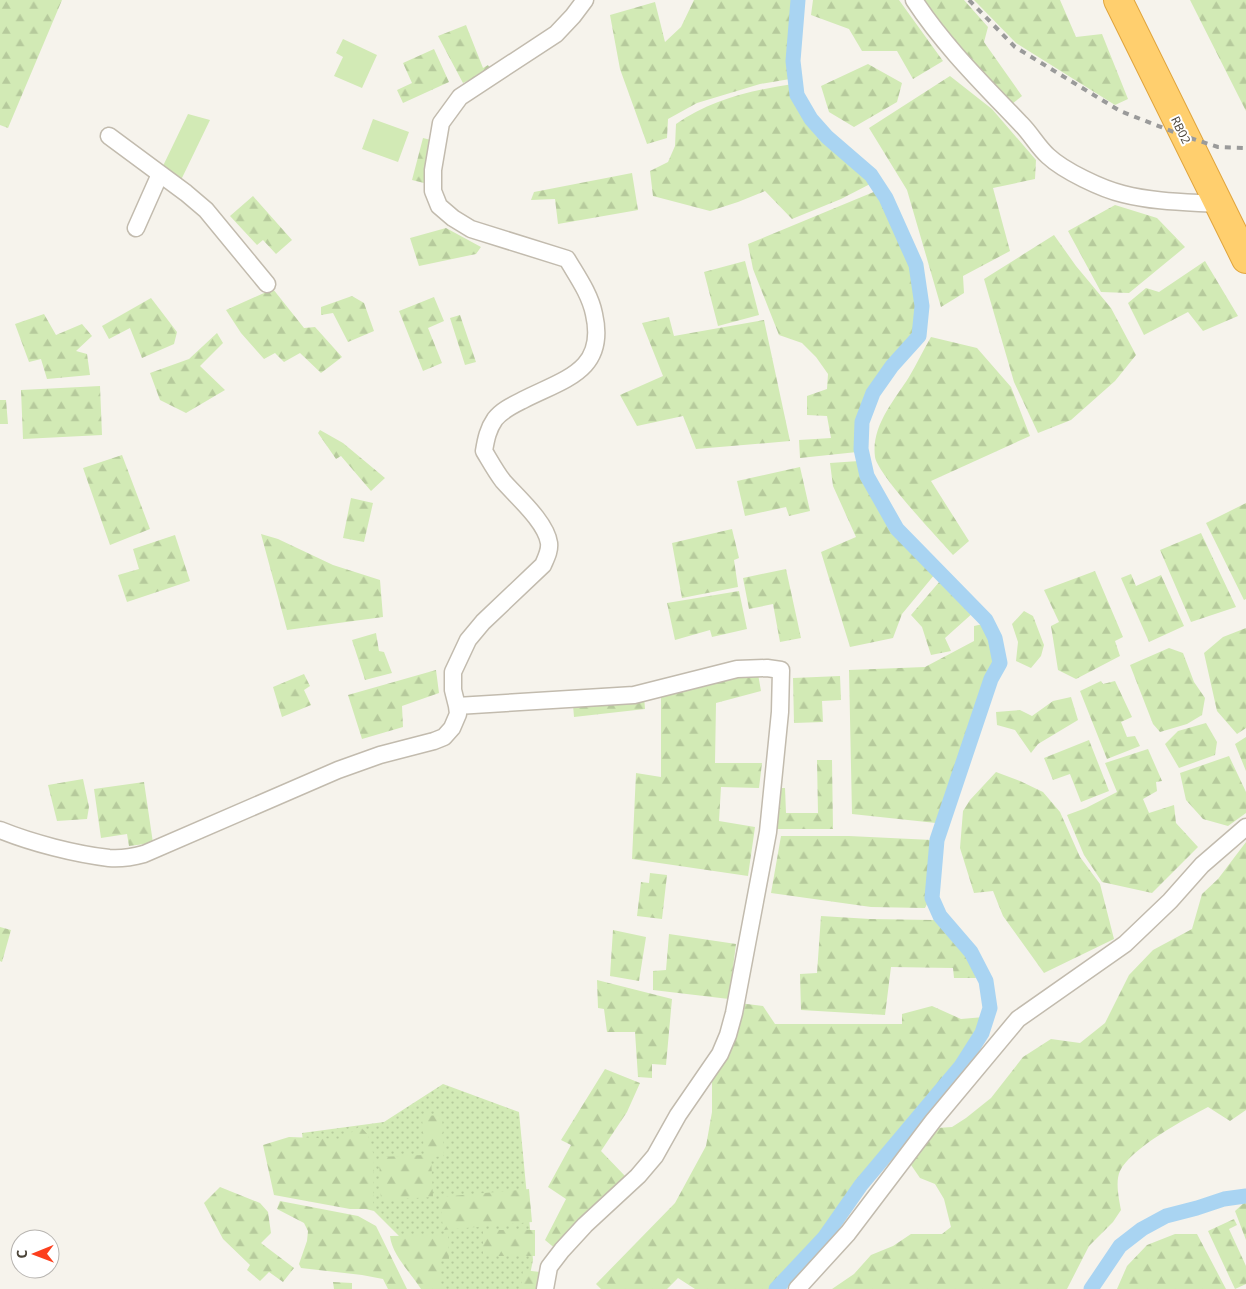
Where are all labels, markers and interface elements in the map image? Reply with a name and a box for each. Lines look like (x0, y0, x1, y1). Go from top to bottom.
street label: RB02 (1167, 113, 1195, 147)
north arrow (10, 1229, 60, 1279)
text: С (12, 1250, 31, 1259)

